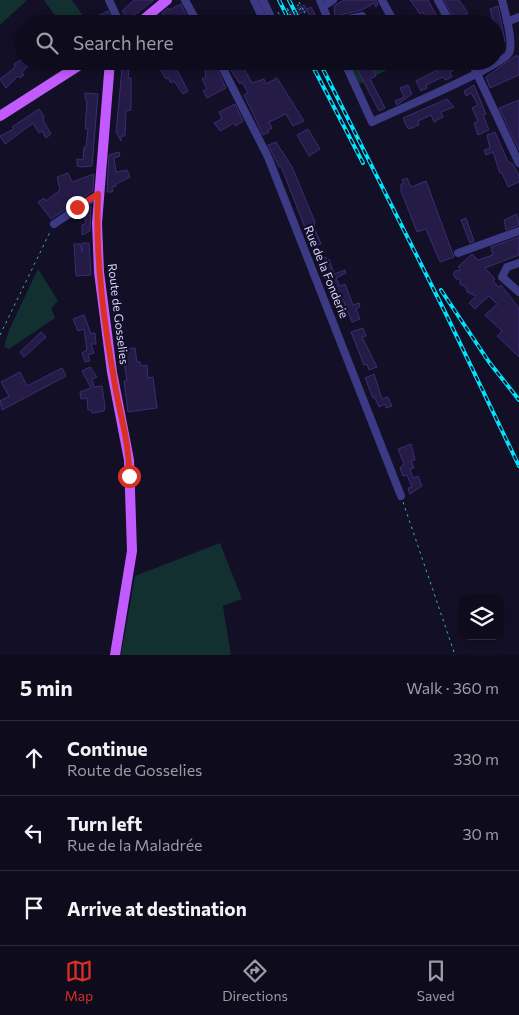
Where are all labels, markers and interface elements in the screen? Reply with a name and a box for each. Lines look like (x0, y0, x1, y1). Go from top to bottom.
search box (15, 15, 504, 70)
icon: search (33, 29, 61, 57)
text: Search here (73, 31, 173, 54)
route end (66, 196, 89, 219)
street label: Rue de la Fonderie (302, 223, 352, 320)
street label: Route de Gosselies (106, 263, 132, 365)
route start (118, 465, 141, 488)
map controls (459, 595, 504, 640)
button: layers (459, 595, 504, 640)
text: 5 min (20, 675, 73, 700)
text: Walk · 360 m (406, 678, 499, 697)
text: Continue (67, 737, 147, 760)
icon: ahead (20, 744, 48, 772)
text: 330 m (453, 749, 499, 768)
text: Route de Gosselies (67, 760, 202, 779)
text: Turn left (67, 812, 142, 835)
icon: left (20, 819, 48, 847)
text: 30 m (462, 824, 499, 843)
text: Rue de la Maladrée (67, 835, 203, 854)
icon: arrive (20, 894, 48, 922)
text: Arrive at destination (67, 897, 247, 920)
tab: Map (64, 957, 93, 1004)
tab: Directions (222, 957, 288, 1004)
tab: Saved (417, 957, 455, 1004)

